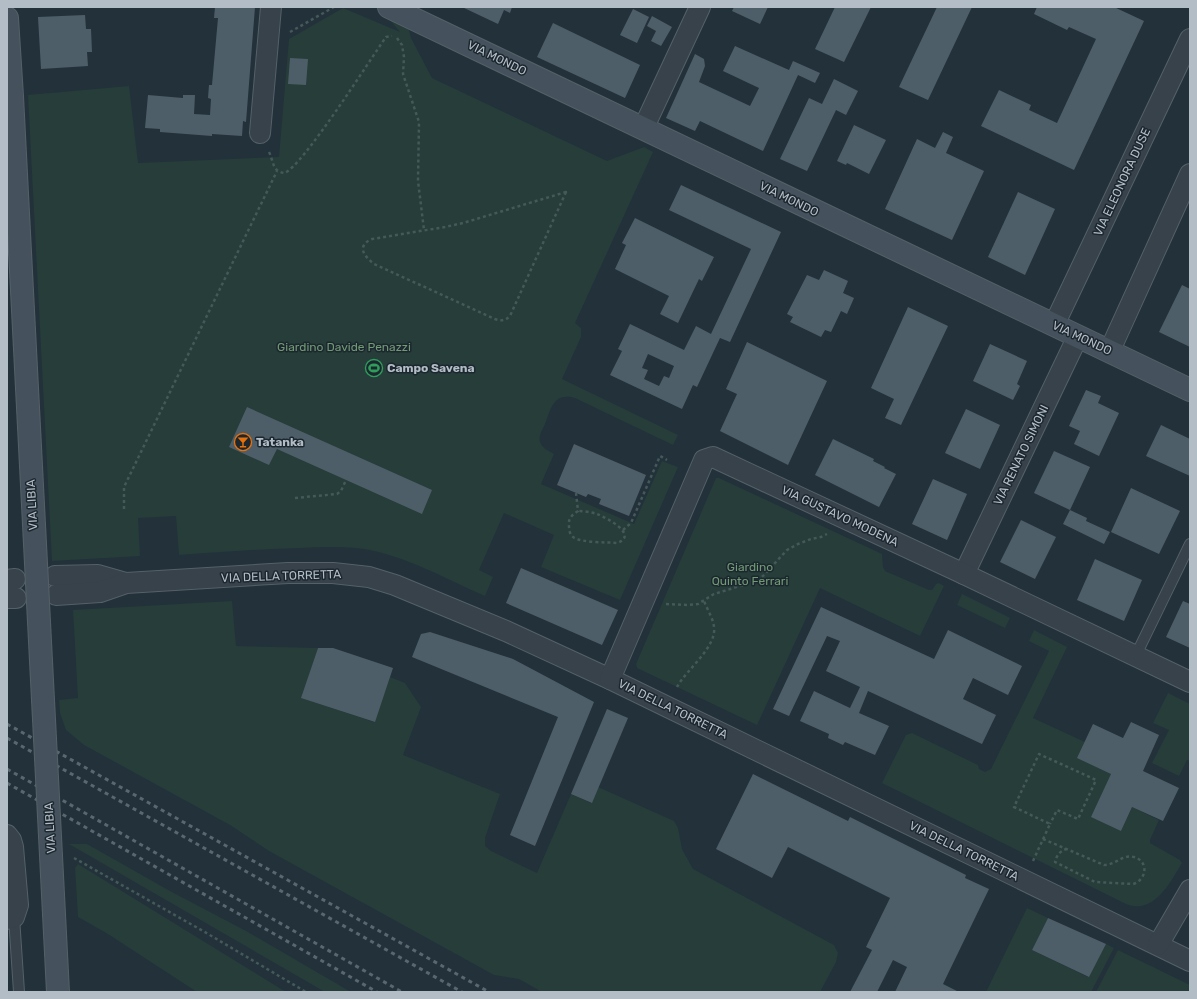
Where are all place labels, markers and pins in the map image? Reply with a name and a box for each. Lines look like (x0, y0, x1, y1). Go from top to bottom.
sports icon: Campo Savena (364, 358, 384, 378)
place label: Campo Savena (387, 361, 475, 375)
bar icon: Tatanka (233, 432, 253, 452)
place label: Tatanka (256, 435, 304, 449)

